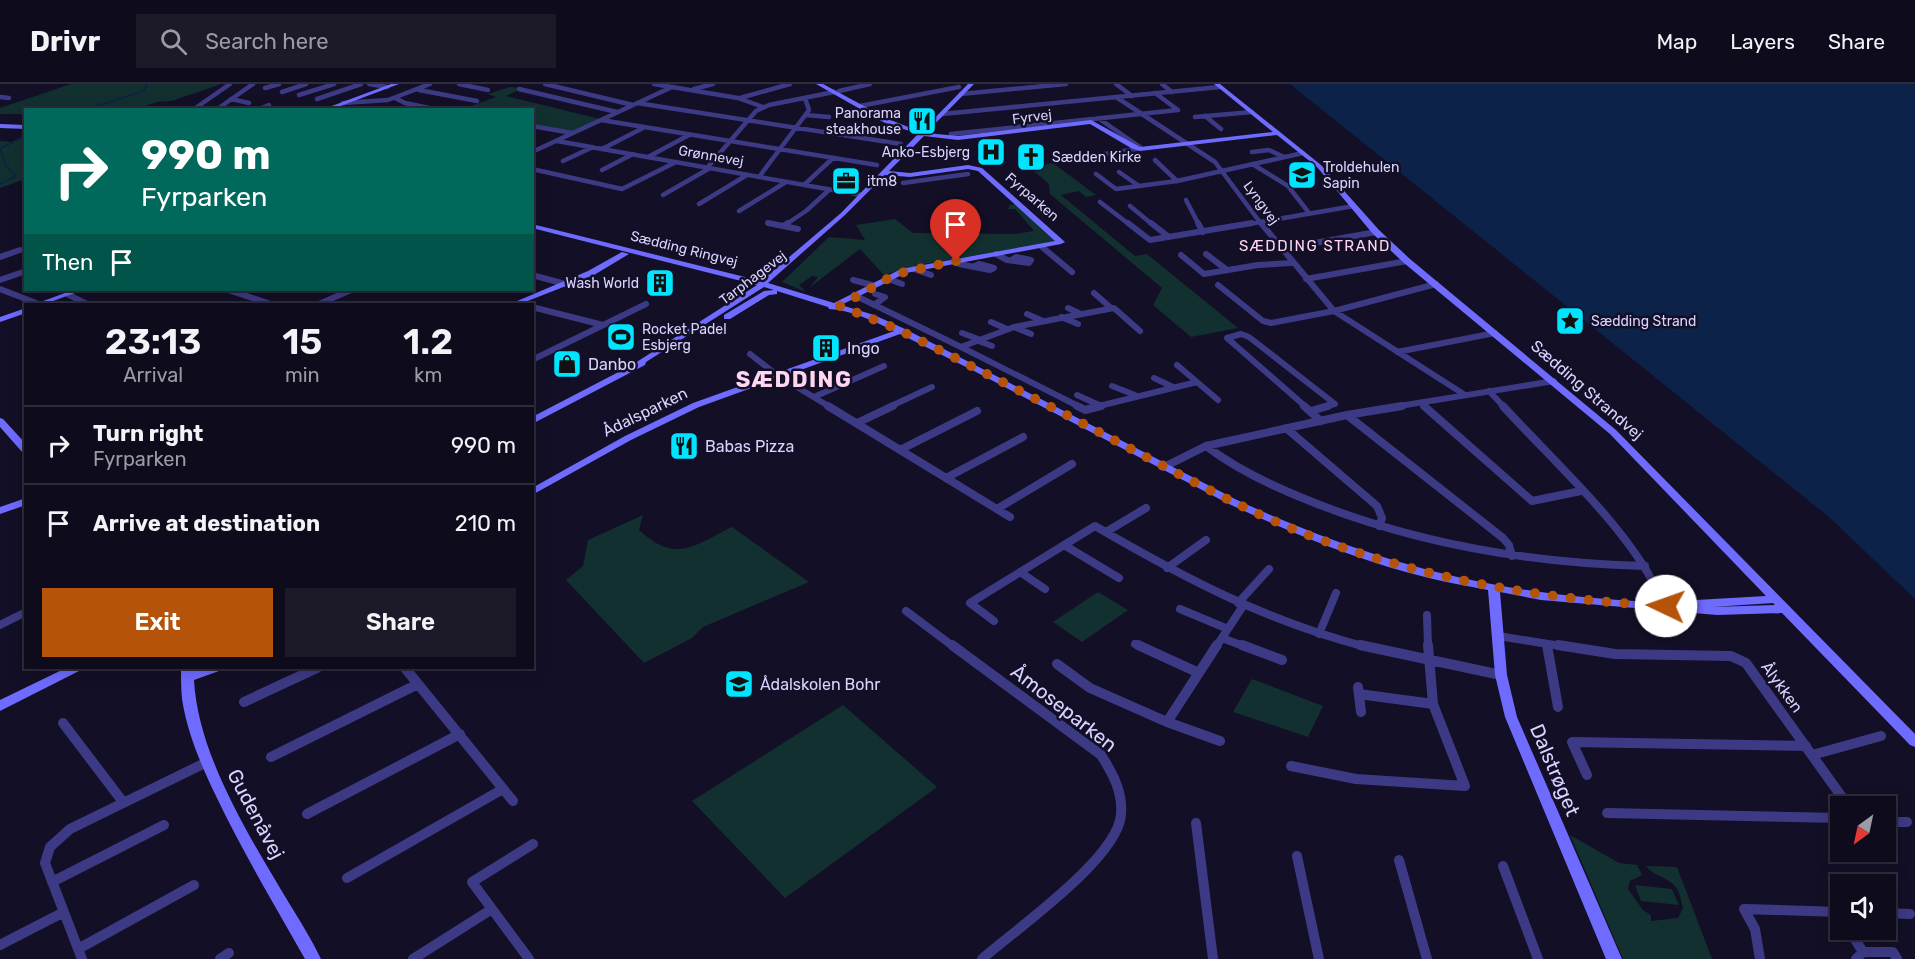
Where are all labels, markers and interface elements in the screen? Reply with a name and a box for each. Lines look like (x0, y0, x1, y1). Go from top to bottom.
search box (136, 14, 556, 68)
text: Drivr (30, 25, 100, 58)
icon: search (157, 25, 190, 58)
text: Search here (205, 28, 329, 55)
text: Map (1656, 29, 1697, 54)
text: Layers (1730, 29, 1795, 54)
text: Share (1828, 29, 1885, 54)
place label: Panorama steakhouse (826, 105, 901, 138)
restaurant icon: Panorama steakhouse (906, 105, 938, 137)
street label: Fyrvej (1011, 106, 1053, 128)
text: 990 m (141, 130, 271, 180)
icon: right (42, 132, 120, 210)
hospital icon: Anko-Esbjerg (975, 136, 1007, 168)
church icon: Sædden Kirke (1015, 141, 1047, 173)
street label: Grønnevej (677, 142, 745, 170)
place label: Anko-Esbjerg (882, 144, 970, 161)
place label: Sædden Kirke (1052, 149, 1142, 166)
school or university icon: Troldehulen Sapin (1286, 159, 1318, 191)
place label: Troldehulen Sapin (1323, 159, 1399, 192)
office icon: itm8 (830, 165, 862, 197)
street label: Fyrparken (1002, 169, 1062, 225)
place label: itm8 (867, 173, 897, 190)
street label: Lyngvej (1239, 178, 1283, 228)
text: Fyrparken (141, 181, 267, 213)
pin (930, 199, 981, 261)
icon: arrive (939, 208, 972, 241)
street label: Sædding Ringvej (629, 227, 739, 271)
district label: SÆDDING STRAND (1239, 237, 1391, 255)
icon: arrive (105, 246, 138, 279)
street label: Tarphagevej (716, 247, 790, 309)
text: Then (42, 249, 93, 276)
building icon: Wash World (644, 267, 676, 299)
place label: Wash World (565, 275, 639, 292)
place icon: Sædding Strand (1554, 305, 1586, 337)
place label: Sædding Strand (1591, 313, 1696, 330)
text: 23:13 (105, 320, 201, 363)
text: 15 (282, 320, 322, 363)
text: 1.2 (403, 320, 453, 363)
sports icon: Rocket Padel Esbjerg (605, 321, 637, 353)
place label: Rocket Padel Esbjerg (642, 321, 727, 354)
building icon: Ingo (810, 332, 842, 364)
street label: Sædding Strandvej (1527, 336, 1647, 444)
place label: Ingo (847, 339, 880, 358)
shop icon: Danbo (551, 348, 583, 380)
place label: Danbo (588, 355, 636, 374)
text: Arrival (123, 363, 183, 387)
text: min (285, 363, 320, 387)
text: km (414, 363, 442, 387)
district label: SÆDDING (736, 366, 852, 393)
street label: Ådalsparken (599, 383, 691, 441)
text: Turn right (93, 420, 203, 447)
icon: right (42, 429, 75, 462)
restaurant icon: Babas Pizza (668, 430, 700, 462)
text: 990 m (451, 432, 516, 459)
place label: Babas Pizza (705, 437, 794, 456)
text: Fyrparken (93, 447, 187, 471)
icon: arrive (42, 507, 75, 540)
text: Arrive at destination (93, 510, 320, 537)
text: 210 m (455, 510, 516, 537)
position arrow (1634, 574, 1698, 638)
button: Exit (42, 588, 273, 657)
button: Share (285, 588, 516, 657)
street label: Ålykken (1757, 658, 1807, 716)
street label: Åmoseparken (1006, 659, 1122, 757)
school or university icon: Ådalskolen Bohr (723, 668, 755, 700)
place label: Ådalskolen Bohr (760, 675, 880, 694)
street label: Dalstrøget (1525, 720, 1585, 820)
street label: Gudenåvej (222, 765, 290, 863)
north arrow (1830, 796, 1896, 862)
map controls (1830, 796, 1896, 940)
button: sound (1830, 874, 1896, 940)

